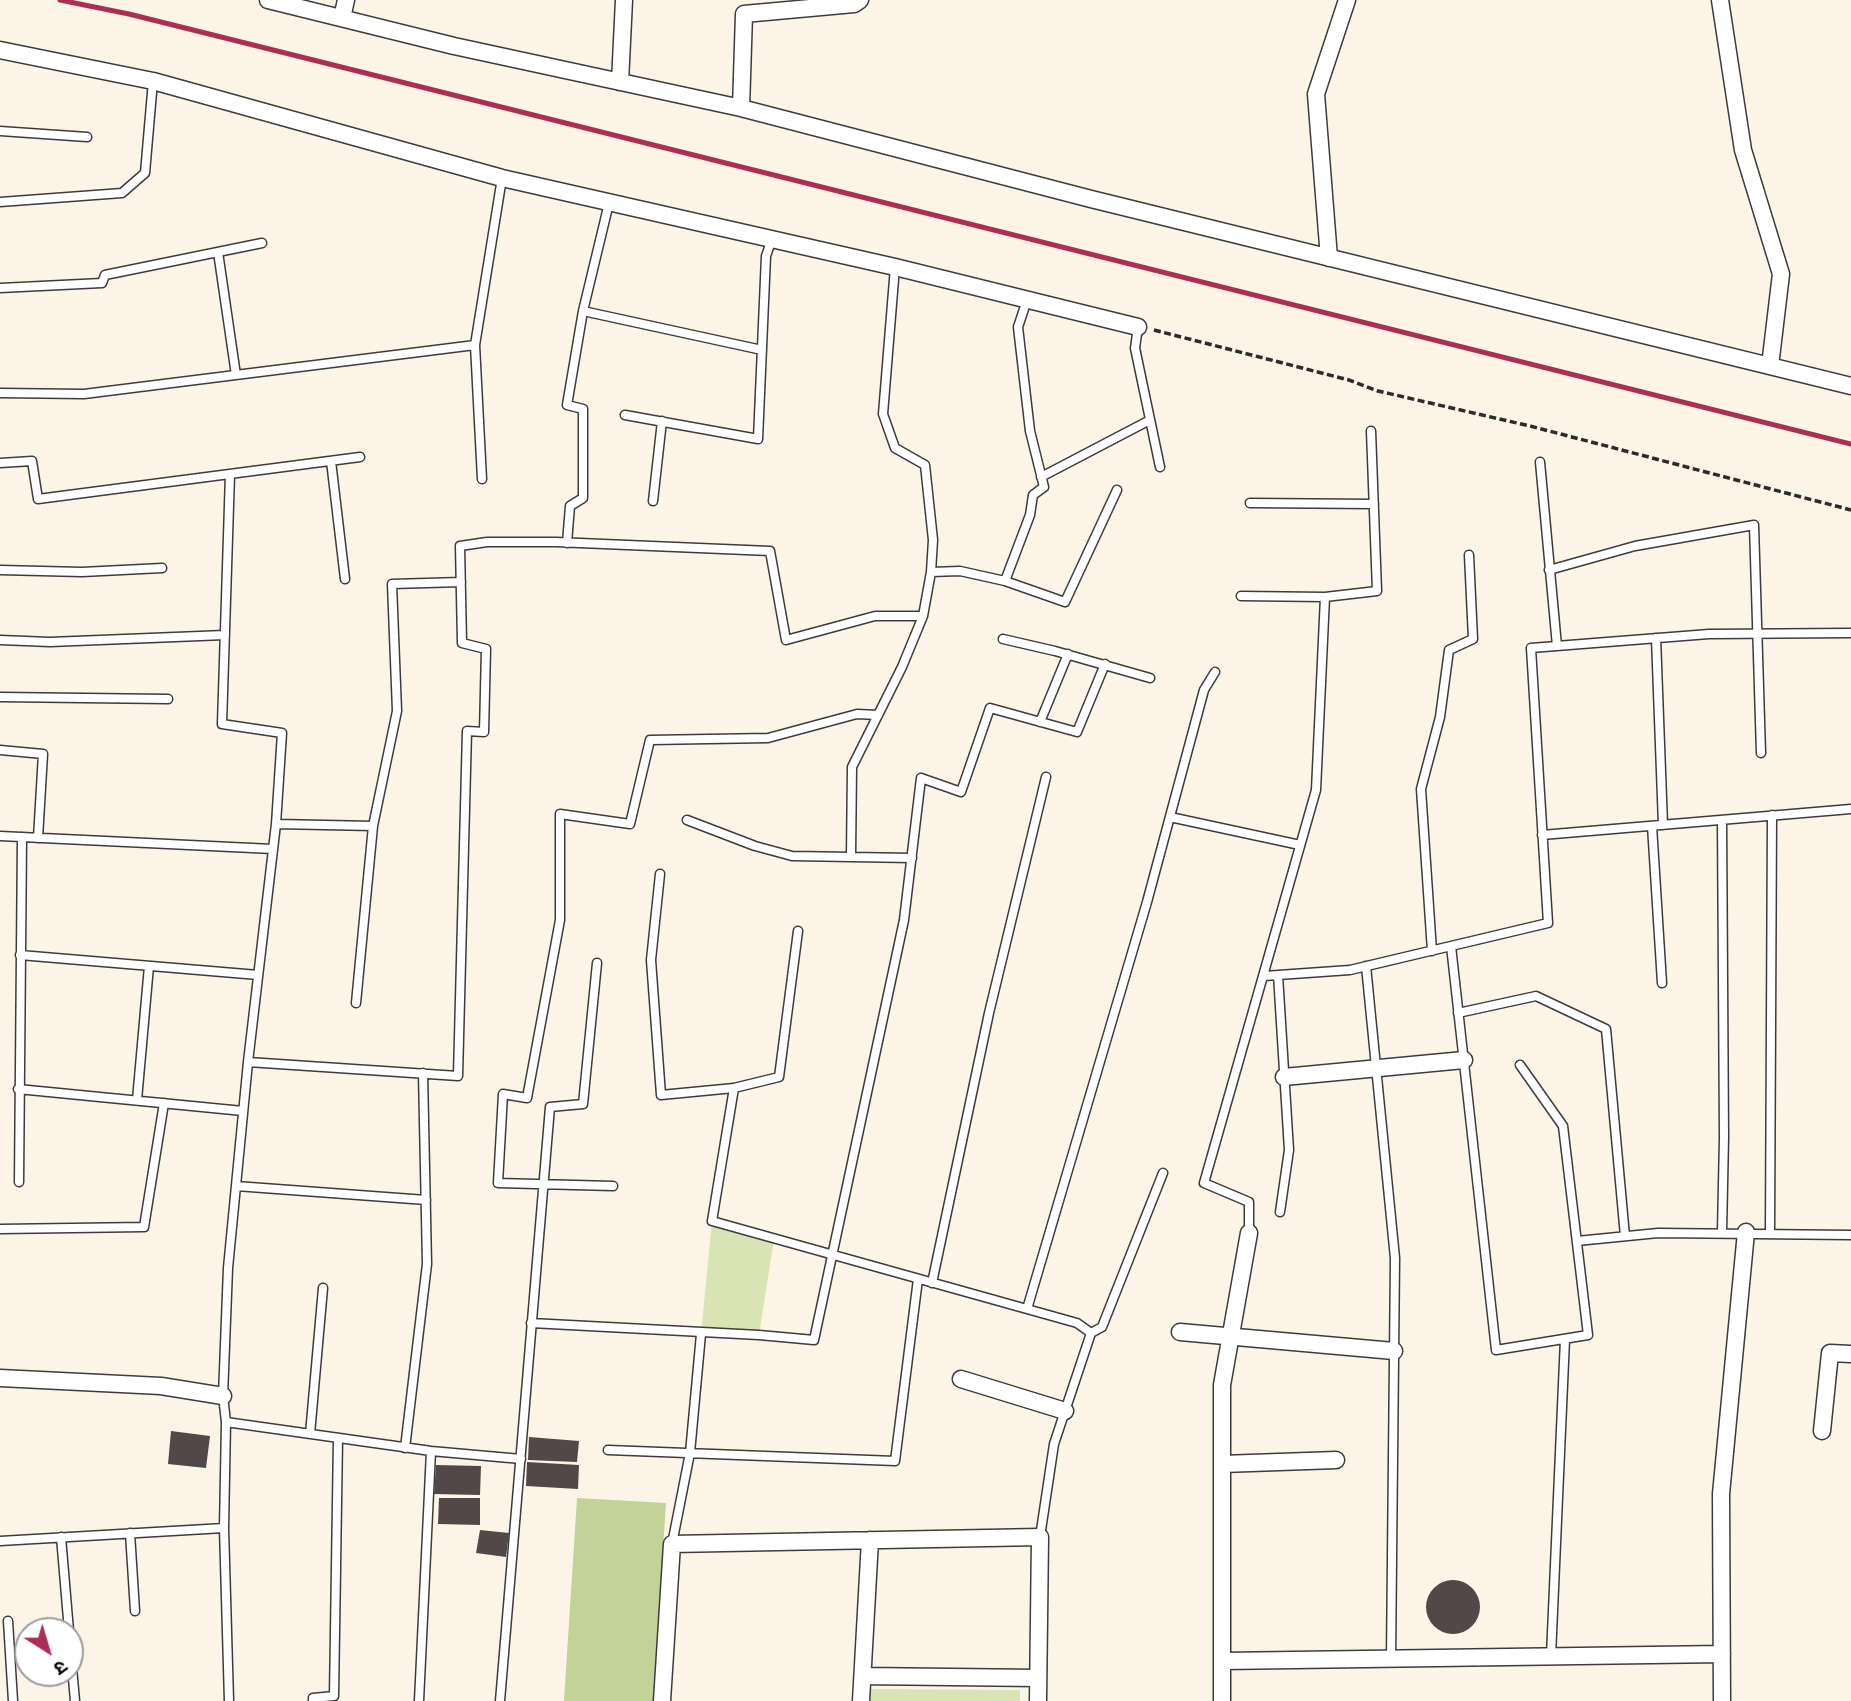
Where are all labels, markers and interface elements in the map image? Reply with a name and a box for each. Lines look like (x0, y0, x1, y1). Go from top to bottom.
north arrow (14, 1617, 84, 1687)
text: उ (50, 1656, 71, 1679)

